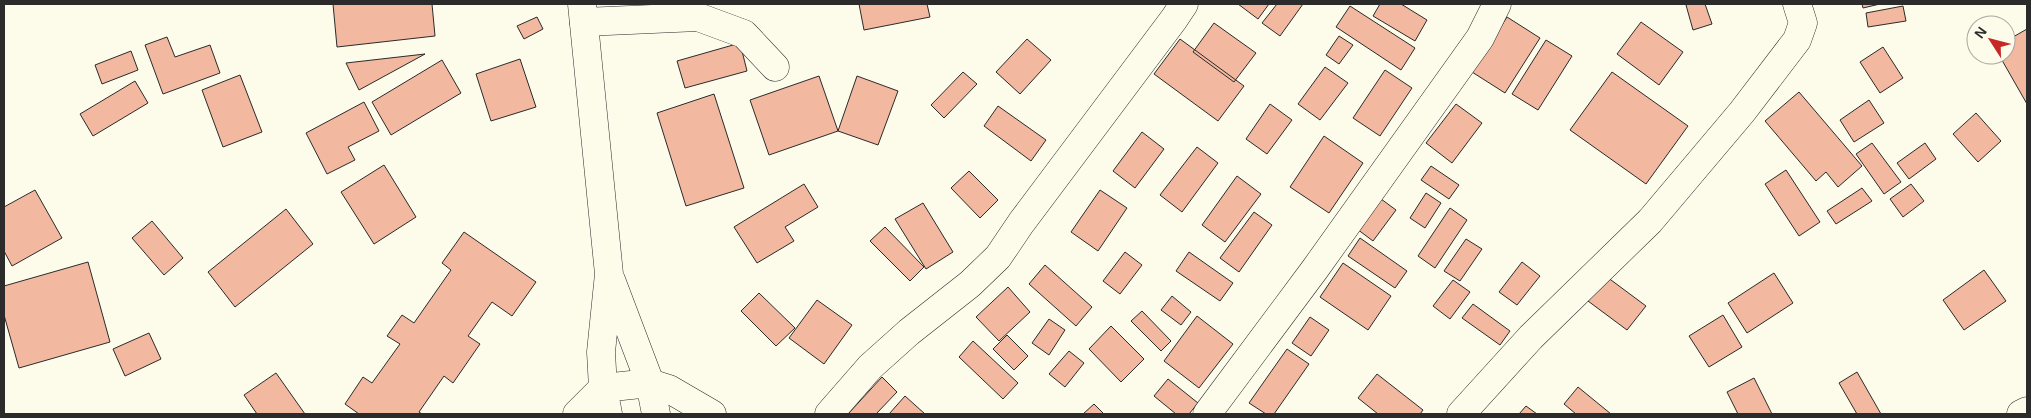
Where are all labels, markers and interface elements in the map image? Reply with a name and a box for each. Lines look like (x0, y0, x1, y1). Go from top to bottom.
north arrow (1966, 15, 2016, 65)
text: N (1971, 24, 1990, 41)

